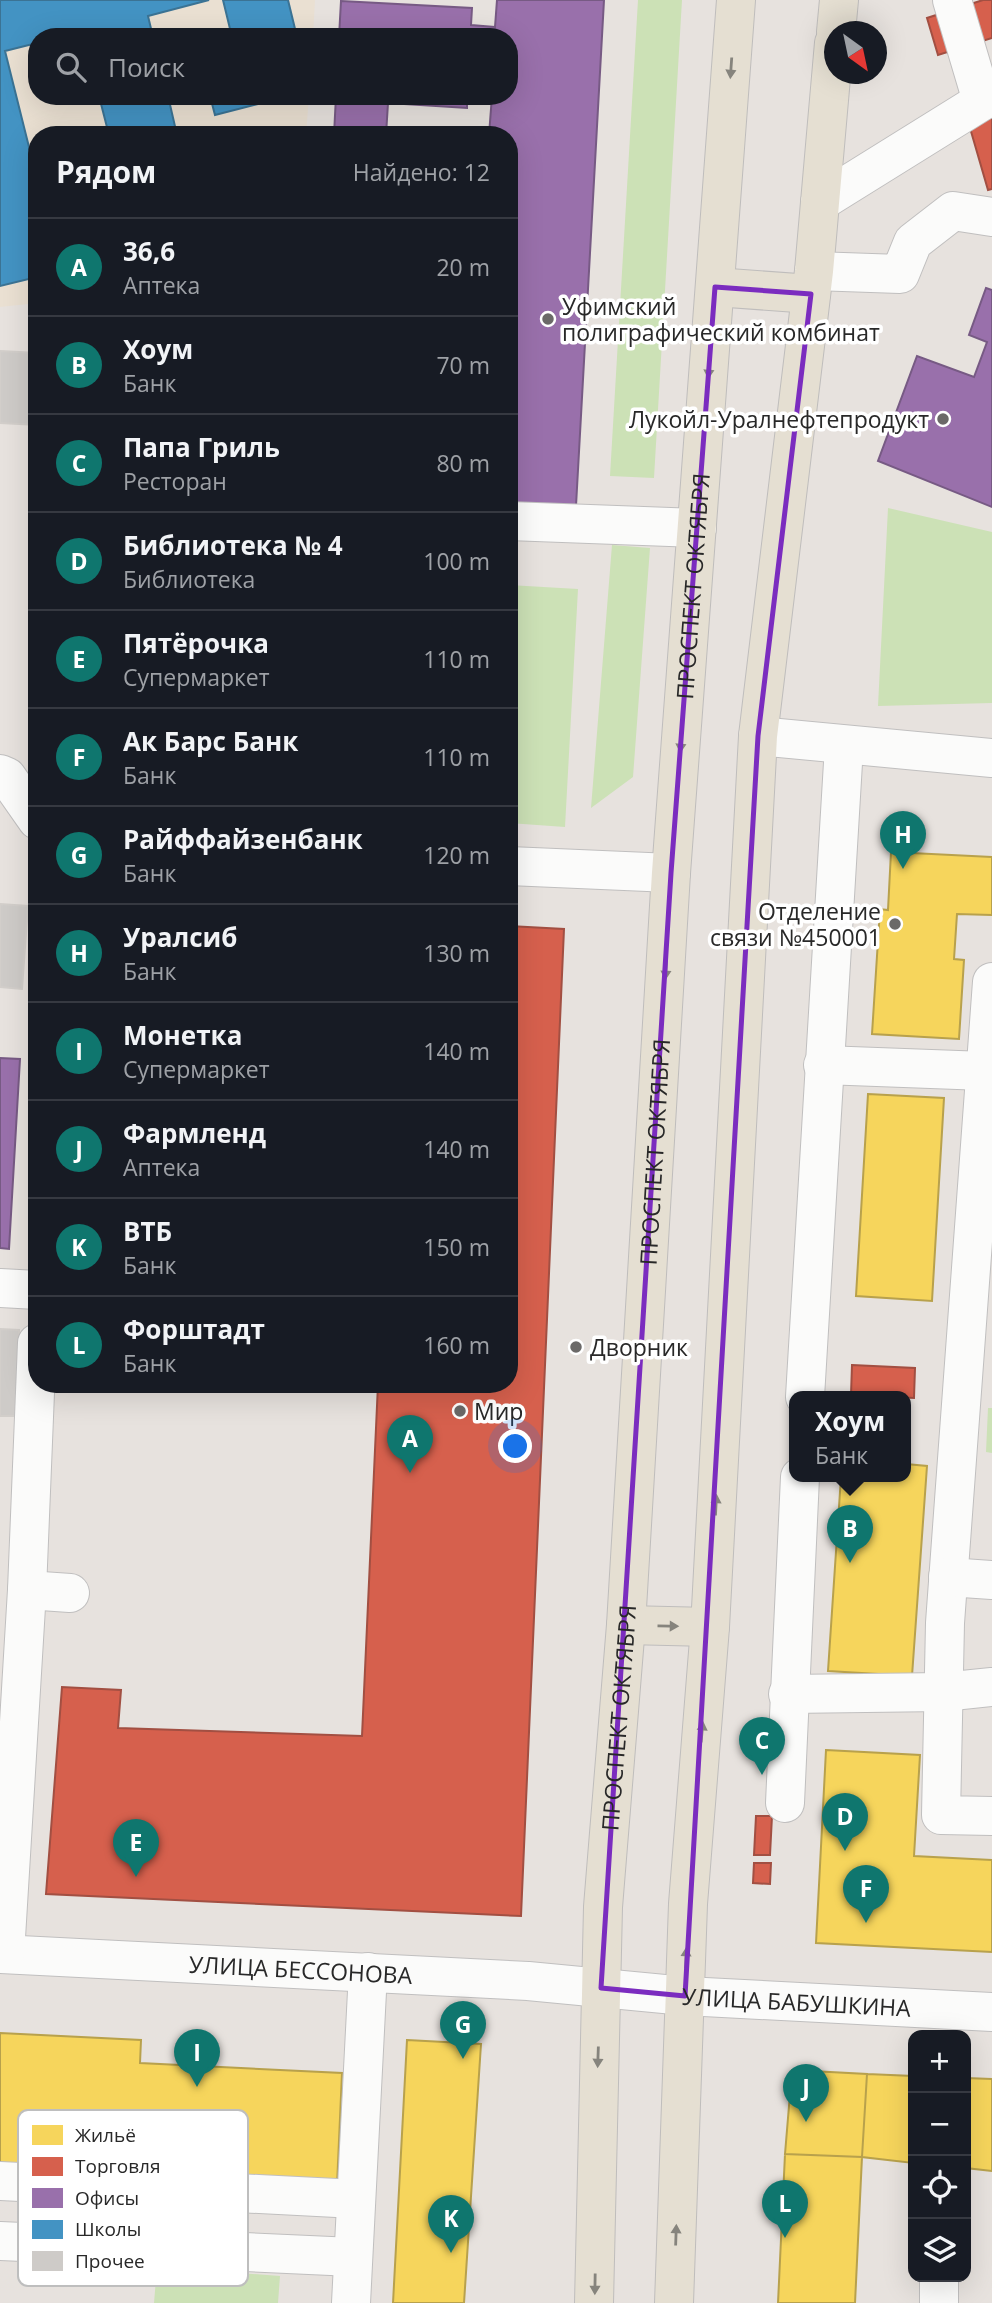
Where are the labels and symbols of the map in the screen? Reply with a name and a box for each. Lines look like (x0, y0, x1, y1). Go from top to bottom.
north arrow (824, 21, 887, 84)
one-way arrow (725, 57, 736, 79)
place label: Уфимский полиграфический комбинат (562, 290, 880, 348)
marker: Уфимский полиграфический комбинат (540, 311, 556, 327)
one-way arrow (703, 357, 714, 379)
place label: Лукойл-Уралнефтепродукт (629, 403, 929, 435)
marker: Лукойл-Уралнефтепродукт (935, 411, 951, 427)
street label: ПРОСПЕКТ ОКТЯБРЯ (668, 472, 717, 700)
one-way arrow (675, 731, 686, 753)
pin: H (880, 811, 926, 869)
place label: Отделение связи №450001 (710, 895, 881, 953)
marker: Отделение связи №450001 (887, 916, 903, 932)
one-way arrow (660, 958, 671, 980)
street label: ПРОСПЕКТ ОКТЯБРЯ (632, 1038, 677, 1266)
place label: Дворник (590, 1331, 688, 1363)
marker: Дворник (568, 1339, 584, 1355)
place label: Мир (474, 1395, 523, 1427)
marker: Мир (452, 1403, 468, 1419)
pin: A (387, 1415, 433, 1473)
your location (498, 1429, 532, 1463)
one-way arrow (711, 1493, 722, 1515)
pin: B (827, 1505, 873, 1563)
street label: ПРОСПЕКТ ОКТЯБРЯ (593, 1604, 643, 1832)
one-way arrow (657, 1620, 679, 1632)
pin: C (739, 1717, 785, 1775)
one-way arrow (697, 1720, 708, 1742)
pin: D (822, 1793, 868, 1851)
pin: E (113, 1819, 159, 1877)
pin: F (843, 1865, 889, 1923)
one-way arrow (681, 1947, 692, 1969)
street label: УЛИЦА БЕССОНОВА (188, 1948, 413, 1991)
street label: УЛИЦА БАБУШКИНА (681, 1980, 912, 2024)
pin: G (440, 2001, 486, 2059)
pin: I (174, 2029, 220, 2087)
one-way arrow (592, 2046, 603, 2068)
pin: J (783, 2064, 829, 2122)
legend (18, 2110, 248, 2286)
text: Жильё (75, 2122, 136, 2148)
text: Торговля (75, 2153, 160, 2179)
pin: L (762, 2180, 808, 2238)
text: Офисы (75, 2185, 139, 2211)
pin: K (428, 2195, 474, 2253)
text: Школы (75, 2216, 141, 2242)
one-way arrow (671, 2224, 682, 2246)
text: Прочее (75, 2248, 145, 2274)
one-way arrow (589, 2273, 601, 2295)

